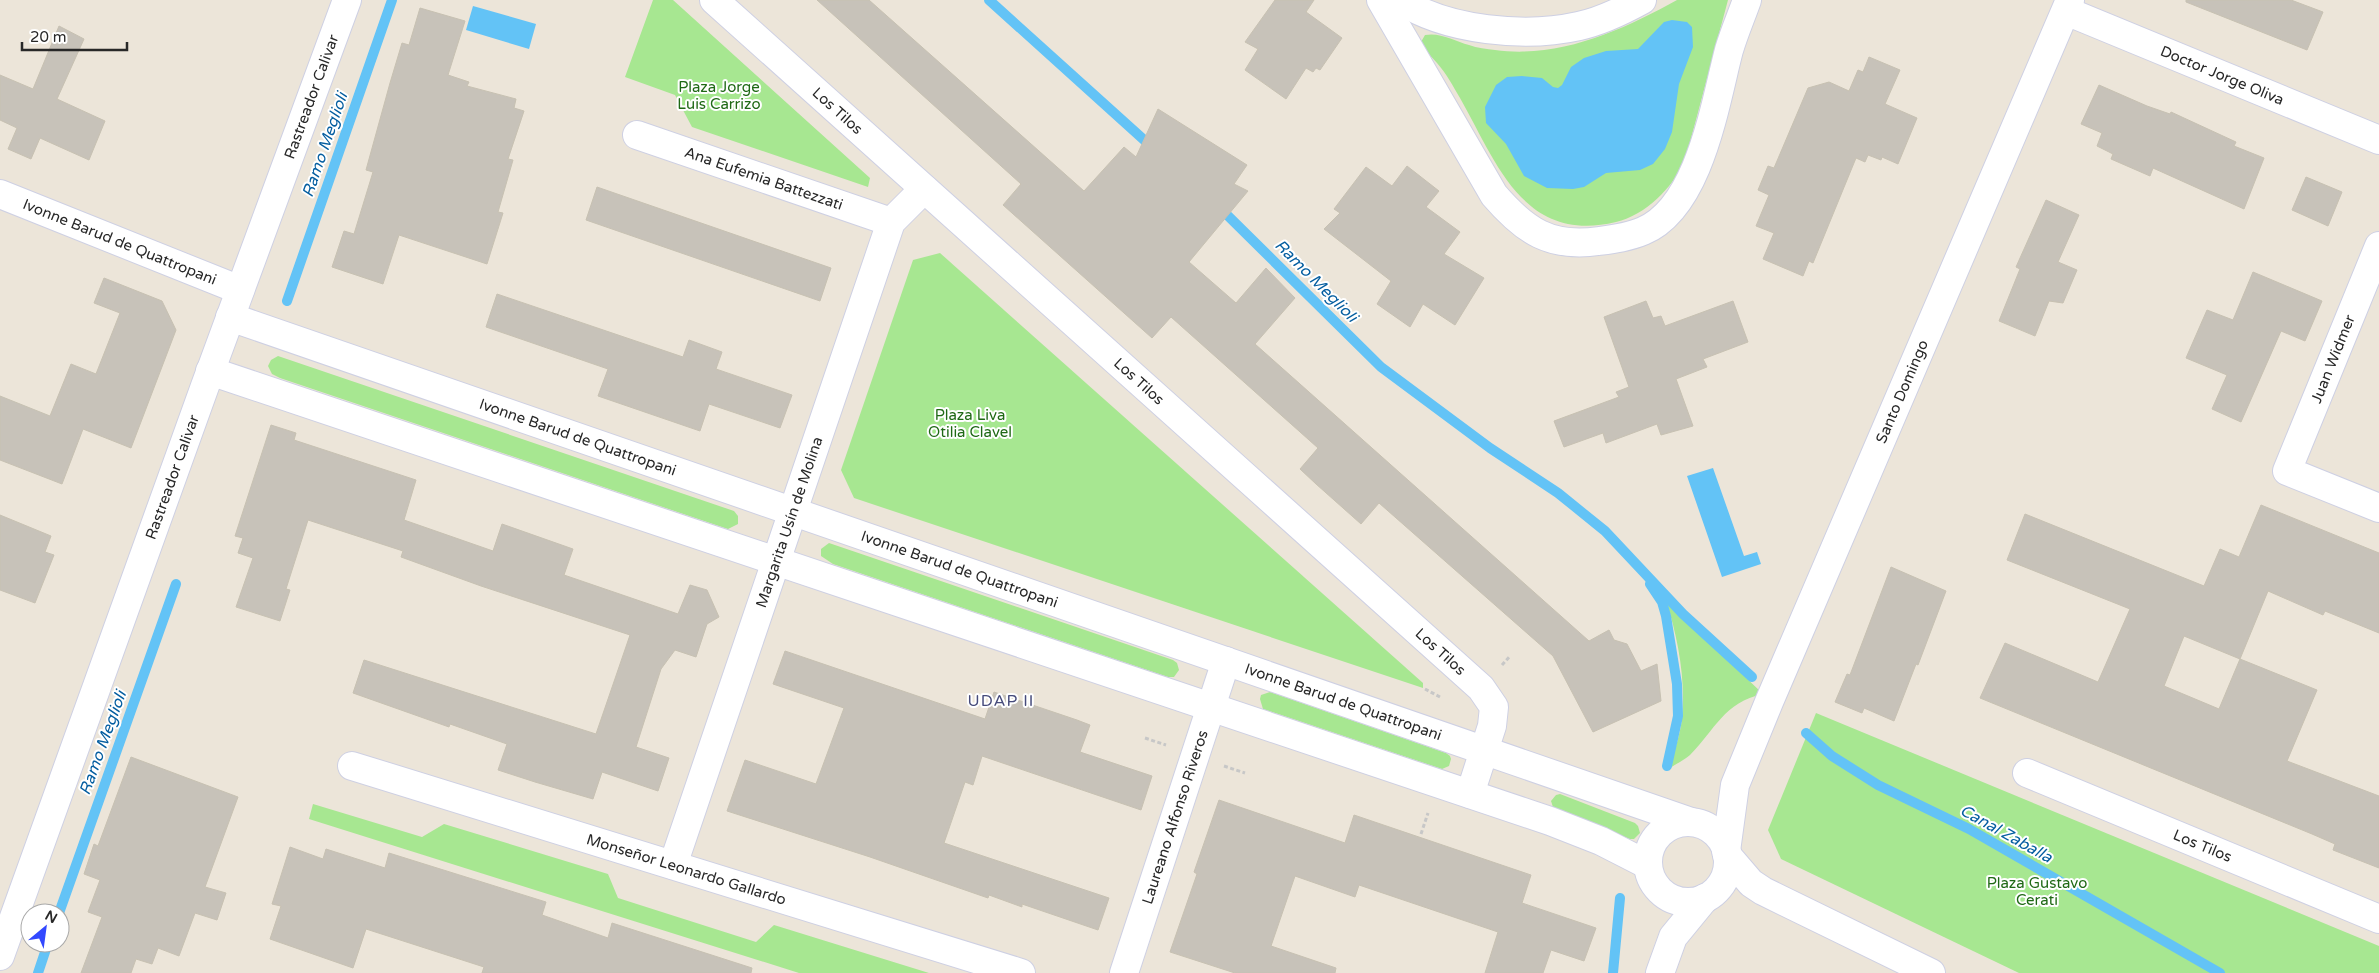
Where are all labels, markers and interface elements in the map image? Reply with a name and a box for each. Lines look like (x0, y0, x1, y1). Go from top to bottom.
scale bar (22, 20, 128, 52)
text: 20 m (30, 28, 67, 46)
street label: Rastreador Calivar (280, 32, 343, 161)
street label: Doctor Jorge Oliva (2158, 42, 2287, 109)
park label: Plaza Jorge Luis Carrizo (677, 78, 761, 113)
street label: Los Tilos (809, 84, 867, 138)
water label: Ramo Meglioli (298, 88, 353, 200)
street label: Ana Eufemia Battezzati (682, 143, 845, 214)
street label: Ivonne Barud de Quattropani (20, 195, 219, 289)
water label: Ramo Meglioli (1270, 235, 1363, 328)
street label: Juan Widmer (2307, 312, 2359, 406)
street label: Santo Domingo (1872, 337, 1932, 446)
street label: Los Tilos (1110, 354, 1168, 409)
street label: Ivonne Barud de Quattropani (477, 395, 679, 480)
park label: Plaza Liva Otilia Clavel (928, 406, 1012, 441)
street label: Rastreador Calivar (142, 412, 203, 542)
street label: Margarita Usín de Molina (752, 434, 827, 610)
street label: Ivonne Barud de Quattropani (859, 527, 1060, 612)
street label: Los Tilos (1412, 624, 1470, 679)
street label: Ivonne Barud de Quattropani (1243, 659, 1444, 744)
water label: Ramo Meglioli (75, 686, 132, 798)
district label: UDAP II (968, 691, 1034, 711)
street label: Laureano Alfonso Riveros (1138, 728, 1212, 906)
water label: Canal Zaballa (1956, 800, 2056, 868)
street label: Los Tilos (2171, 826, 2234, 866)
street label: Monseñor Leonardo Gallardo (584, 830, 788, 909)
park label: Plaza Gustavo Cerati (1987, 874, 2087, 909)
north arrow (20, 903, 70, 953)
text: N (42, 907, 60, 927)

